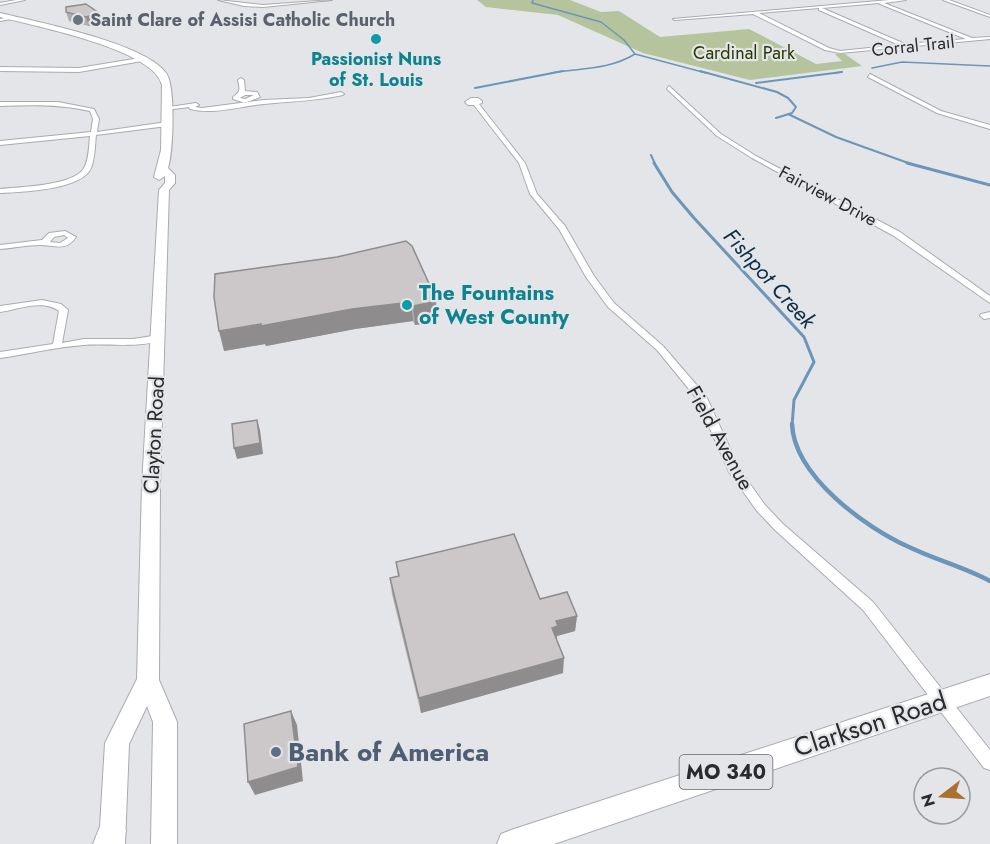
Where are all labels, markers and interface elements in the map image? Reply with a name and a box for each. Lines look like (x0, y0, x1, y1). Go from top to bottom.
place label: Saint Clare of Assisi Catholic Church (90, 7, 395, 33)
marker: Saint Clare of Assisi Catholic Church (71, 13, 85, 27)
street label: Corral Trail (870, 29, 956, 63)
marker: Passionist Nuns of St. Louis (369, 32, 383, 46)
park label: Cardinal Park (693, 40, 795, 66)
place label: Passionist Nuns of St. Louis (311, 46, 441, 93)
street label: Fairview Drive (774, 159, 882, 233)
water label: Fishpot Creek (716, 221, 825, 336)
place label: The Fountains of West County (419, 278, 570, 332)
marker: The Fountains of West County (400, 298, 414, 312)
street label: Clayton Road (136, 375, 172, 495)
street label: Field Avenue (679, 380, 761, 496)
street label: Clarkson Road (789, 681, 951, 767)
place label: Bank of America (288, 733, 489, 771)
marker: Bank of America (269, 745, 283, 759)
road number: MO 340 (680, 755, 772, 789)
north arrow (912, 766, 972, 826)
text: N (915, 791, 941, 810)

